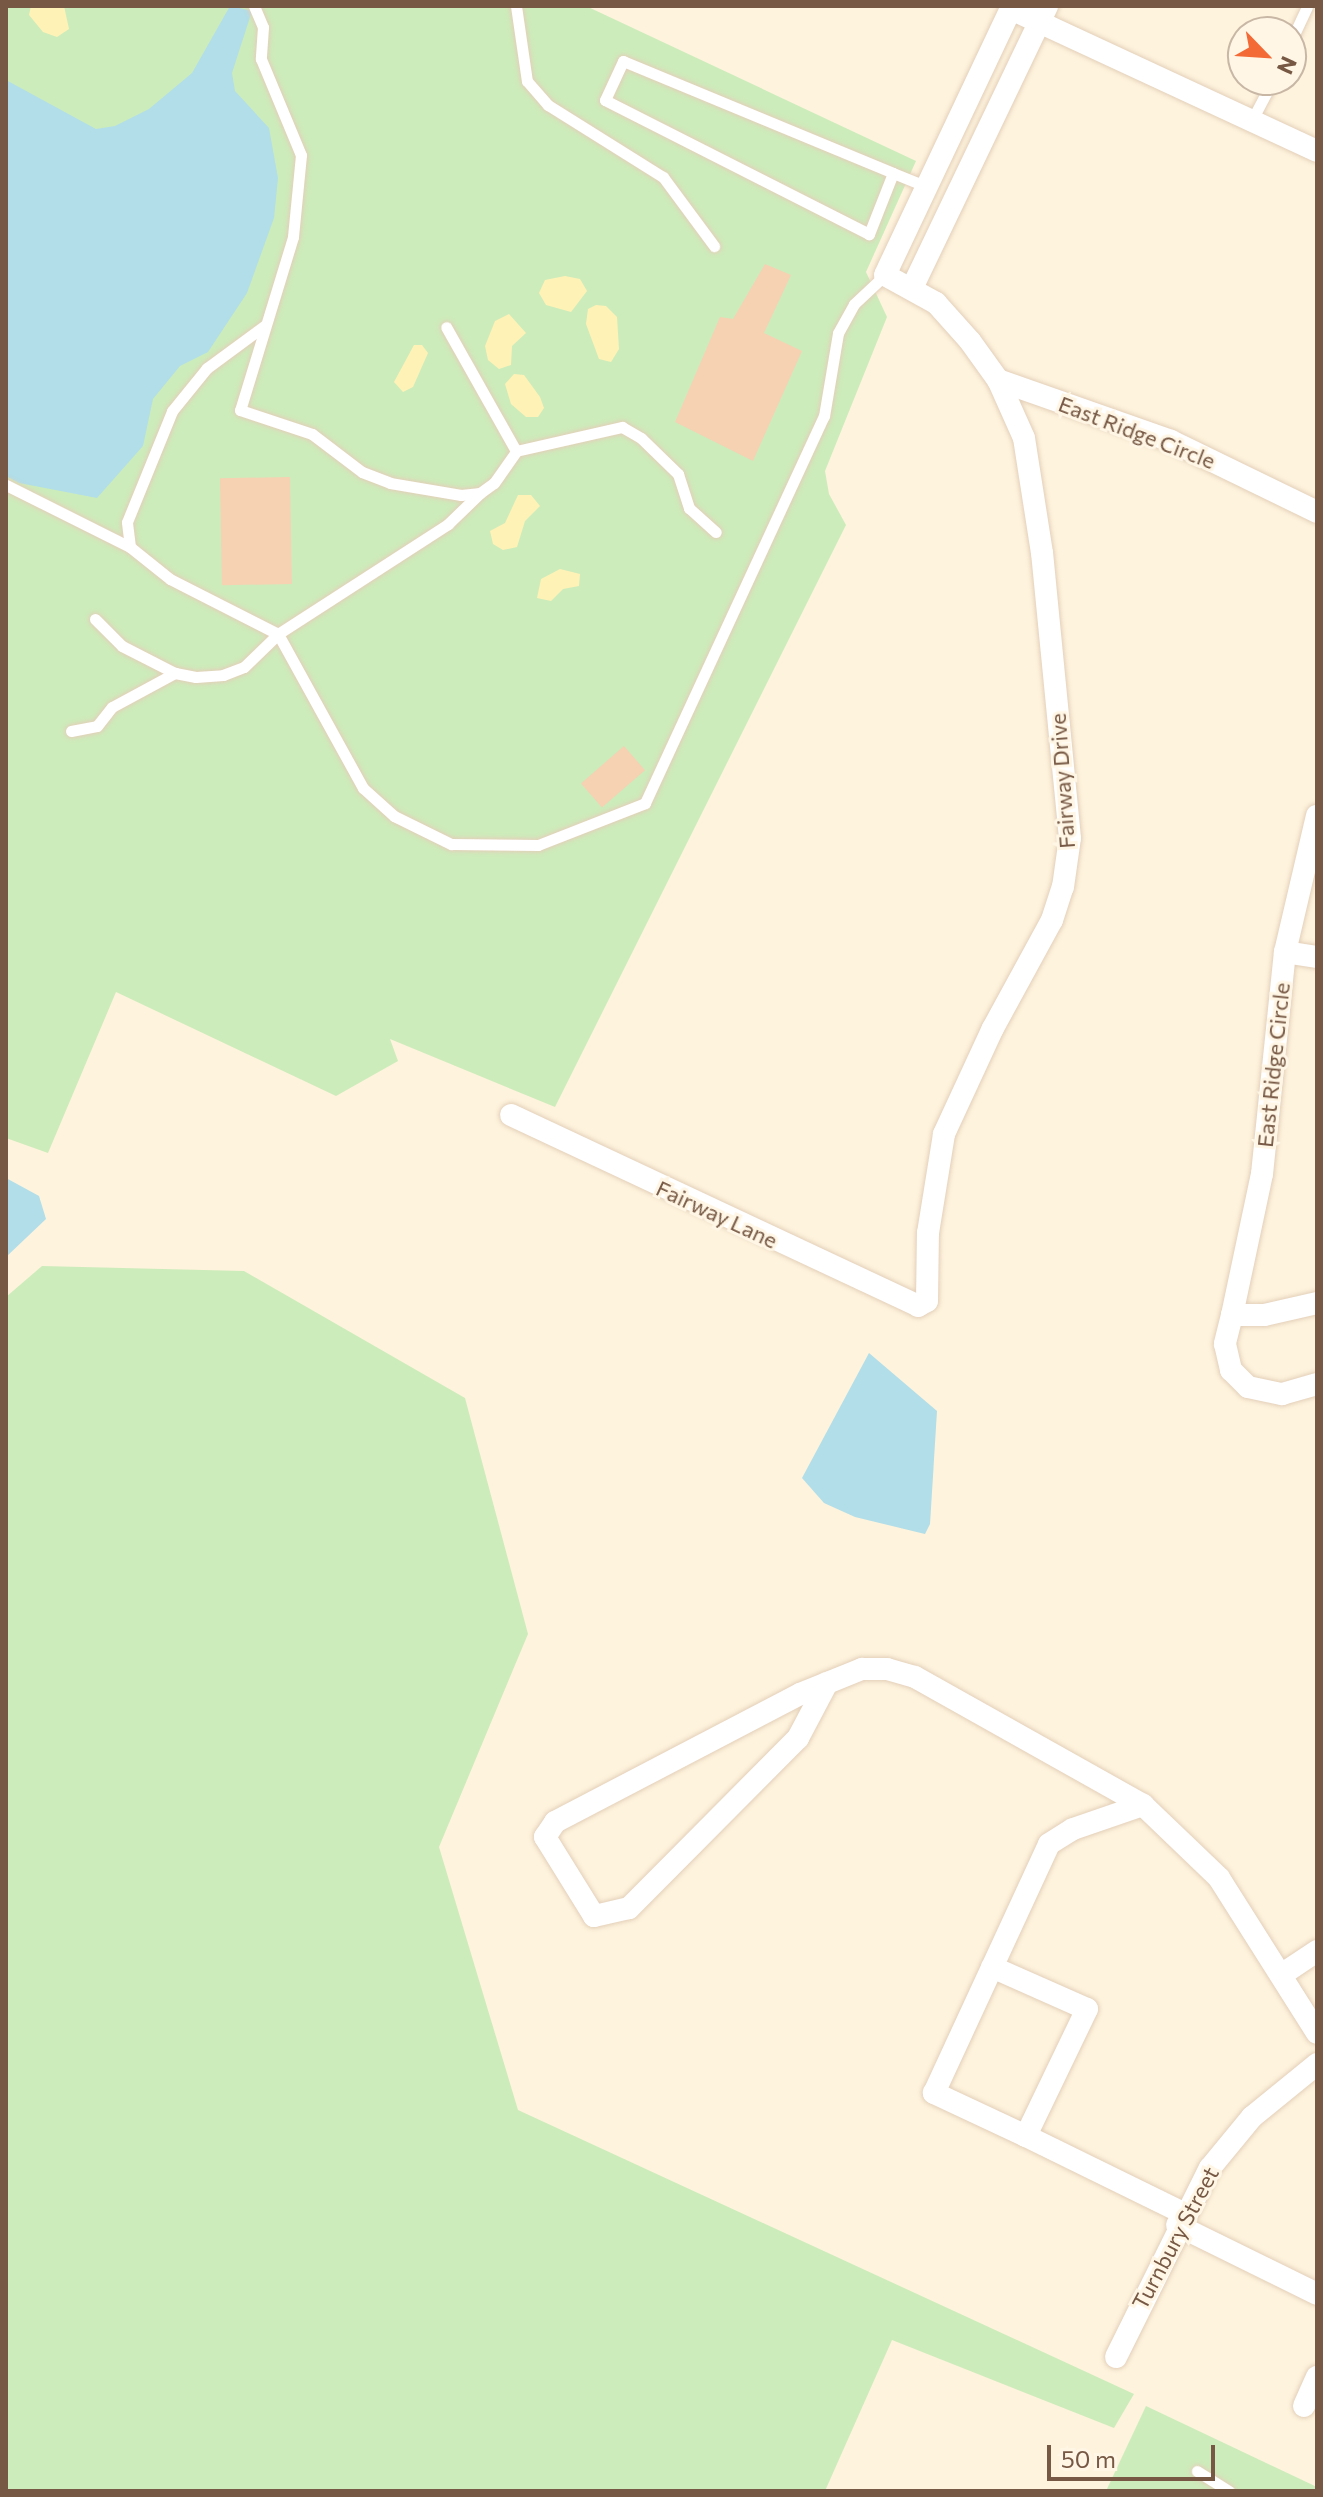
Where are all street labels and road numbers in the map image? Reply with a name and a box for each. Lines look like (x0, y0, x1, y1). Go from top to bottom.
street label: East Ridge Circle (1055, 390, 1219, 474)
street label: Fairway Drive (1044, 712, 1080, 850)
street label: East Ridge Circle (1251, 981, 1295, 1149)
street label: Fairway Lane (652, 1174, 782, 1254)
street label: Turnbury Street (1126, 2162, 1224, 2314)

